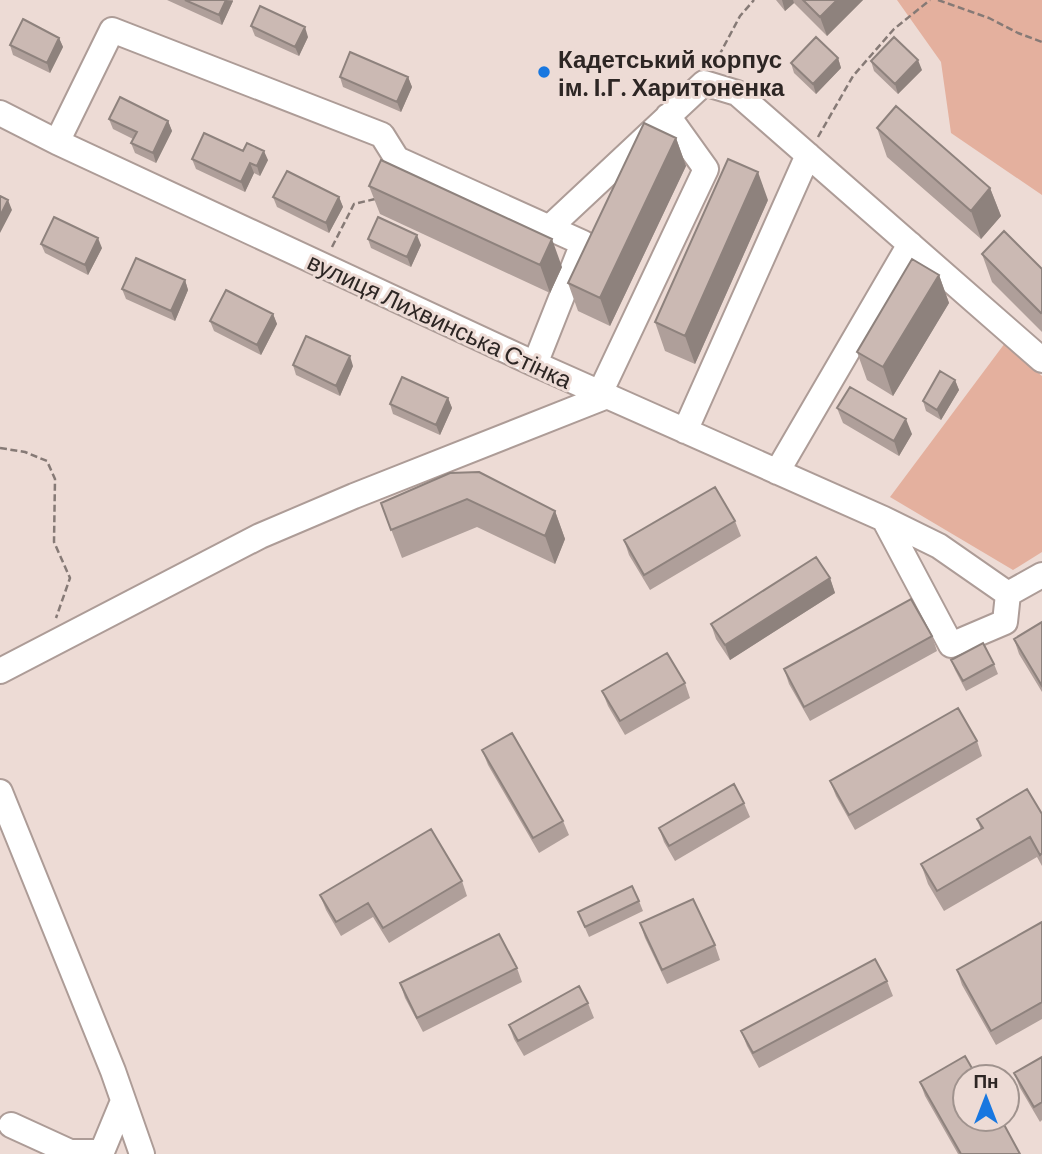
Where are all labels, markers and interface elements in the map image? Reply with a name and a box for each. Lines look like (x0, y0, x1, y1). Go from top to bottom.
place label: Кадетський корпус ім. І.Г. Харитоненка (558, 44, 785, 101)
marker: Кадетський корпус ім. І.Г. Харитоненка (536, 64, 552, 80)
street label: вулиця Лихвинська Стінка (303, 246, 577, 394)
north arrow (951, 1063, 1021, 1133)
text: Пн (973, 1069, 999, 1092)

